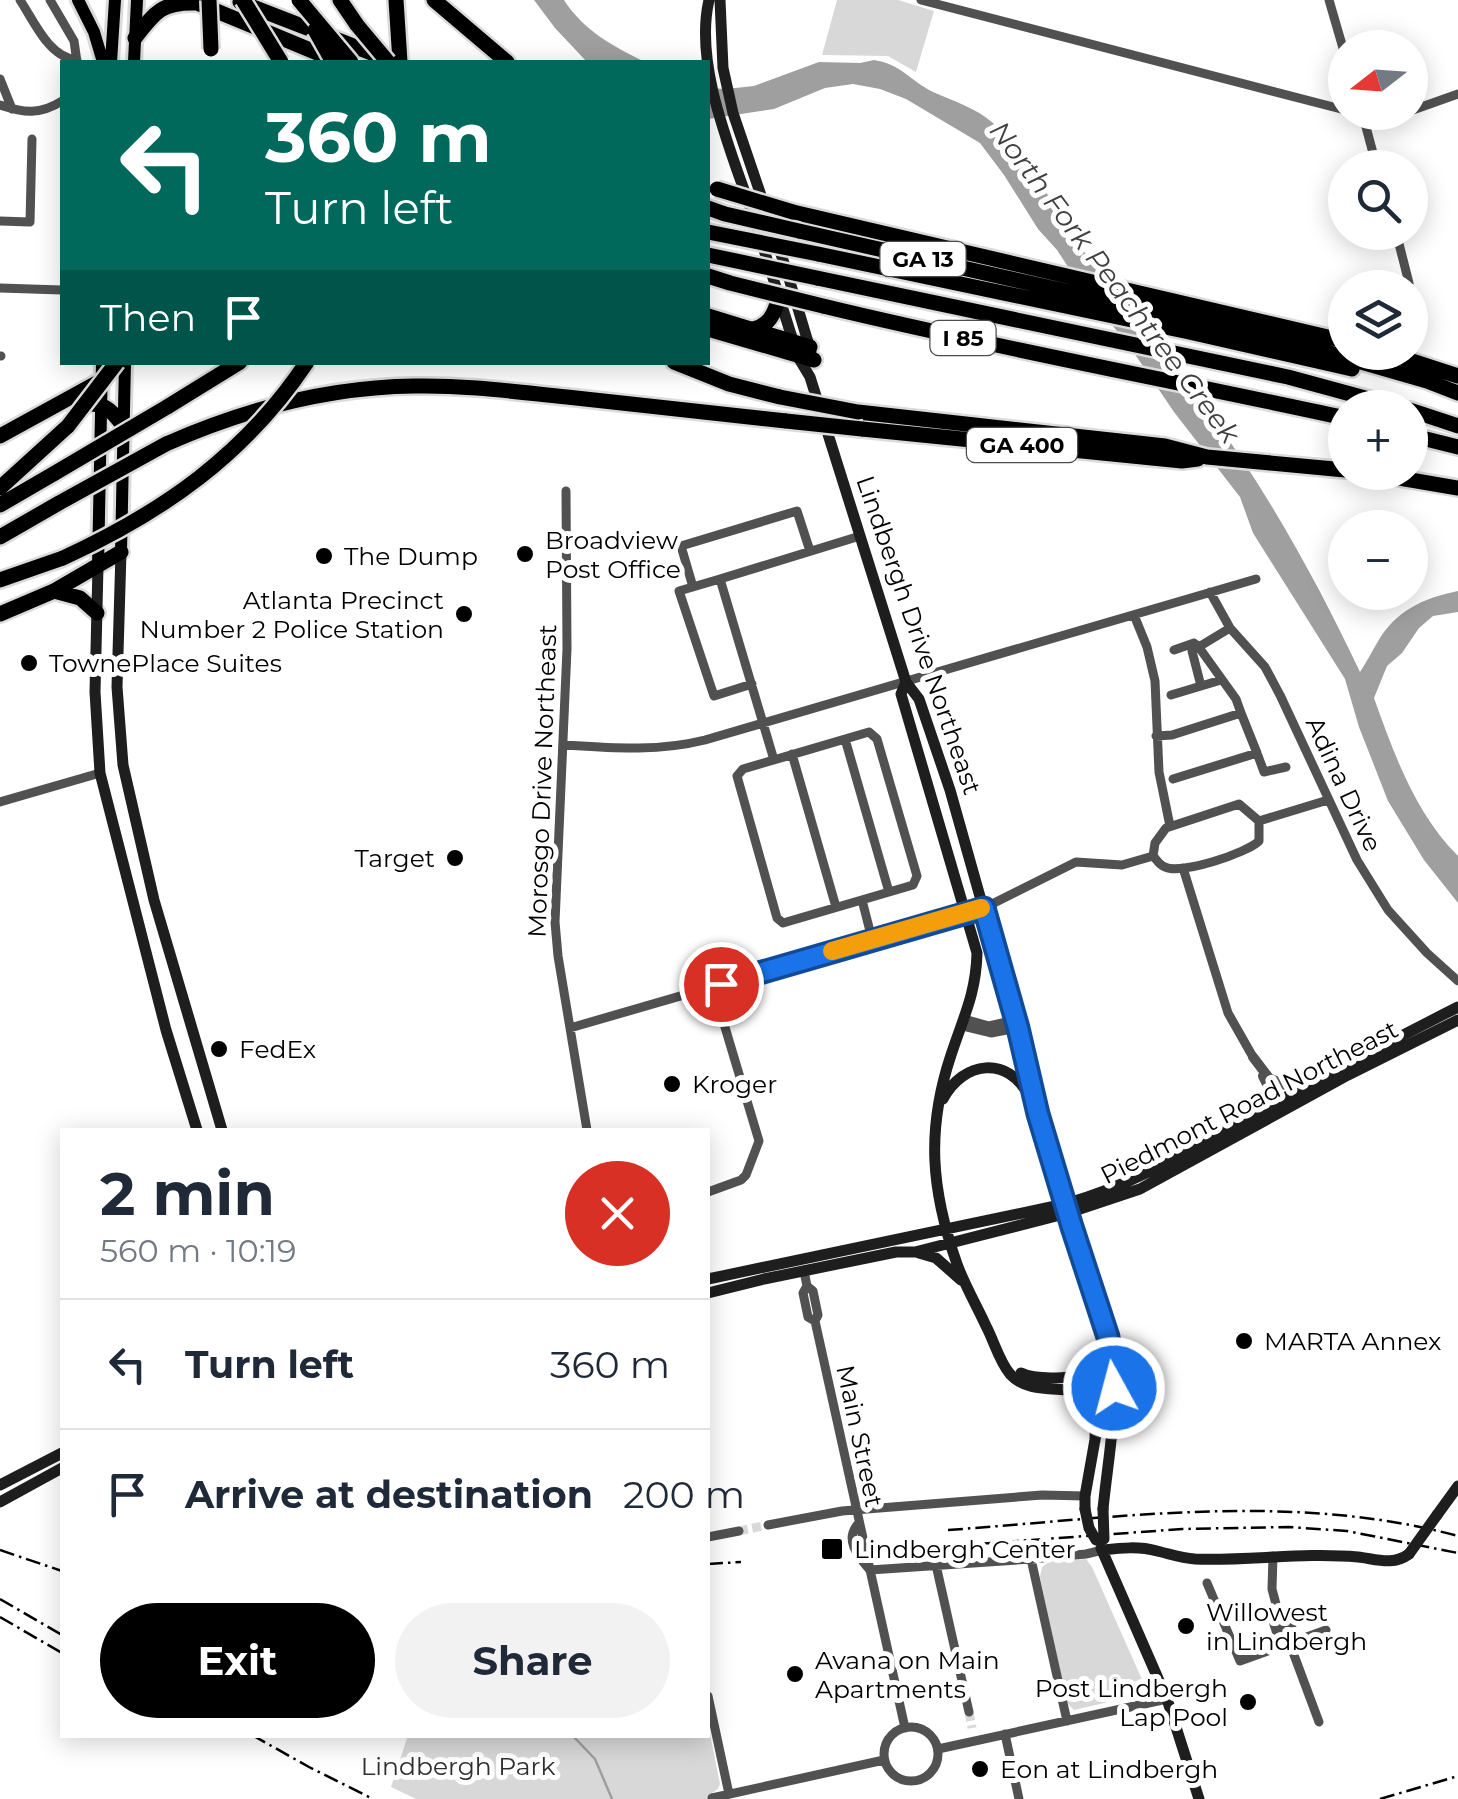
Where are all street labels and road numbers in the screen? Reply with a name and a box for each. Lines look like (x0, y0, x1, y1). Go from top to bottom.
road number: GA 13 (880, 242, 966, 276)
road number: I 85 (930, 321, 996, 355)
road number: GA 400 (967, 428, 1077, 462)
street label: Lindbergh Drive Northeast (850, 472, 988, 798)
street label: Morosgo Drive Northeast (522, 624, 562, 938)
street label: Adina Drive (1300, 712, 1388, 856)
street label: Piedmont Road Northeast (1095, 1014, 1403, 1190)
street label: Main Street (830, 1362, 890, 1510)

